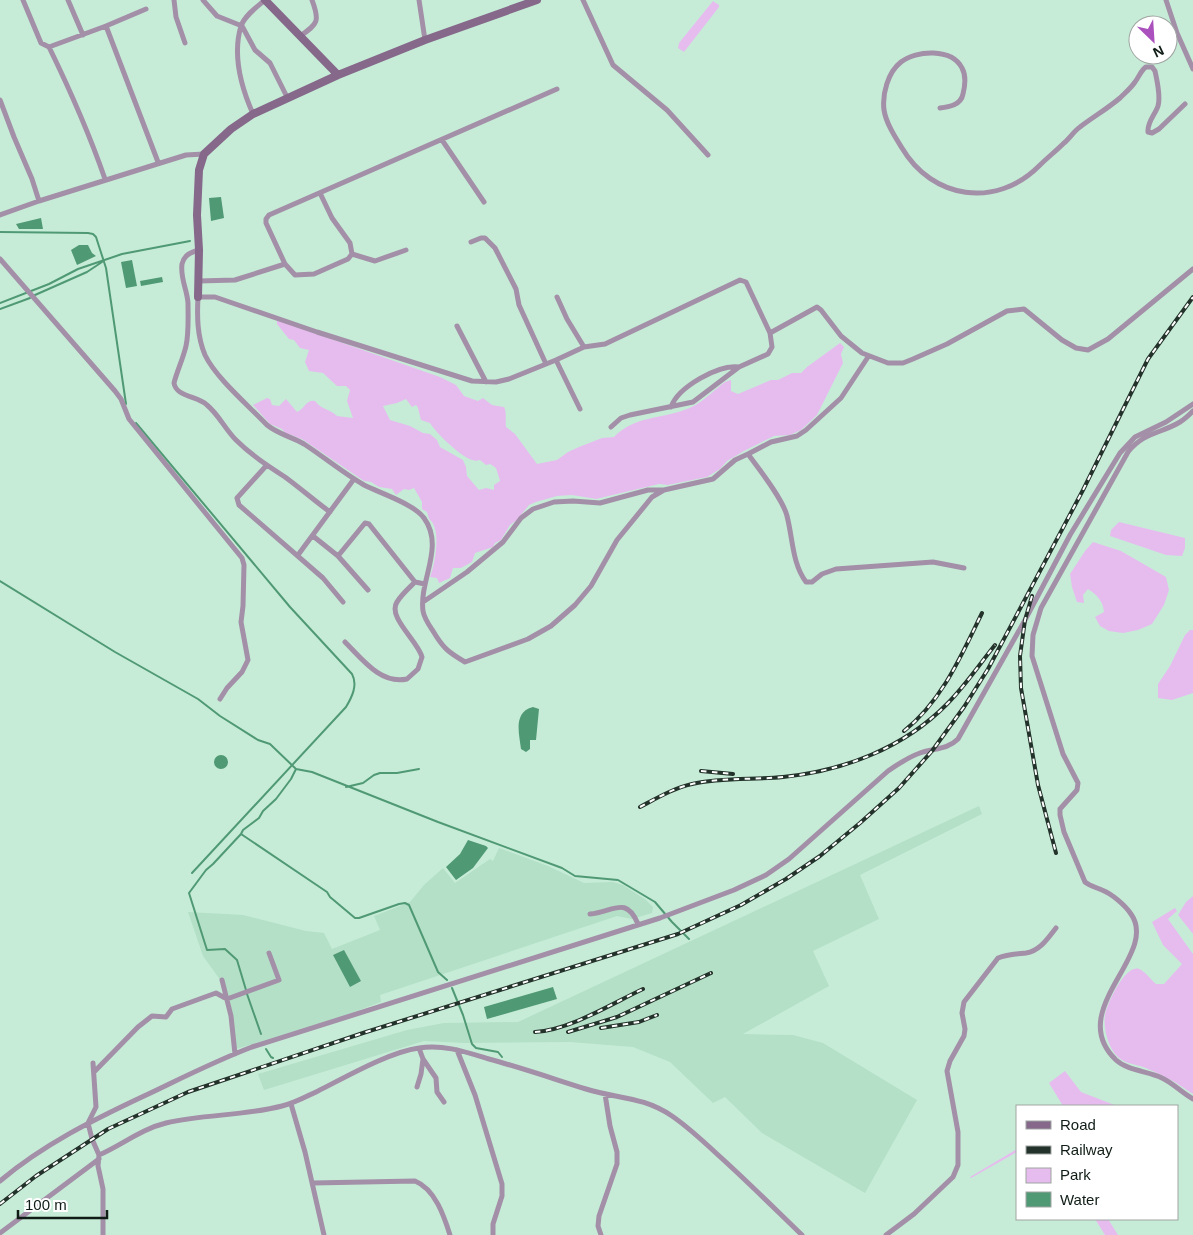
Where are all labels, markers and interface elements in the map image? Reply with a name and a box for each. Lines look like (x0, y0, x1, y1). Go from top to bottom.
north arrow (1128, 15, 1178, 65)
text: N (1151, 42, 1166, 61)
legend (1016, 1105, 1178, 1220)
text: Road (1060, 1116, 1096, 1133)
text: Railway (1060, 1141, 1113, 1158)
text: Park (1060, 1166, 1091, 1183)
scale bar (18, 1188, 106, 1220)
text: Water (1060, 1191, 1099, 1208)
text: 100 m (25, 1196, 67, 1213)

